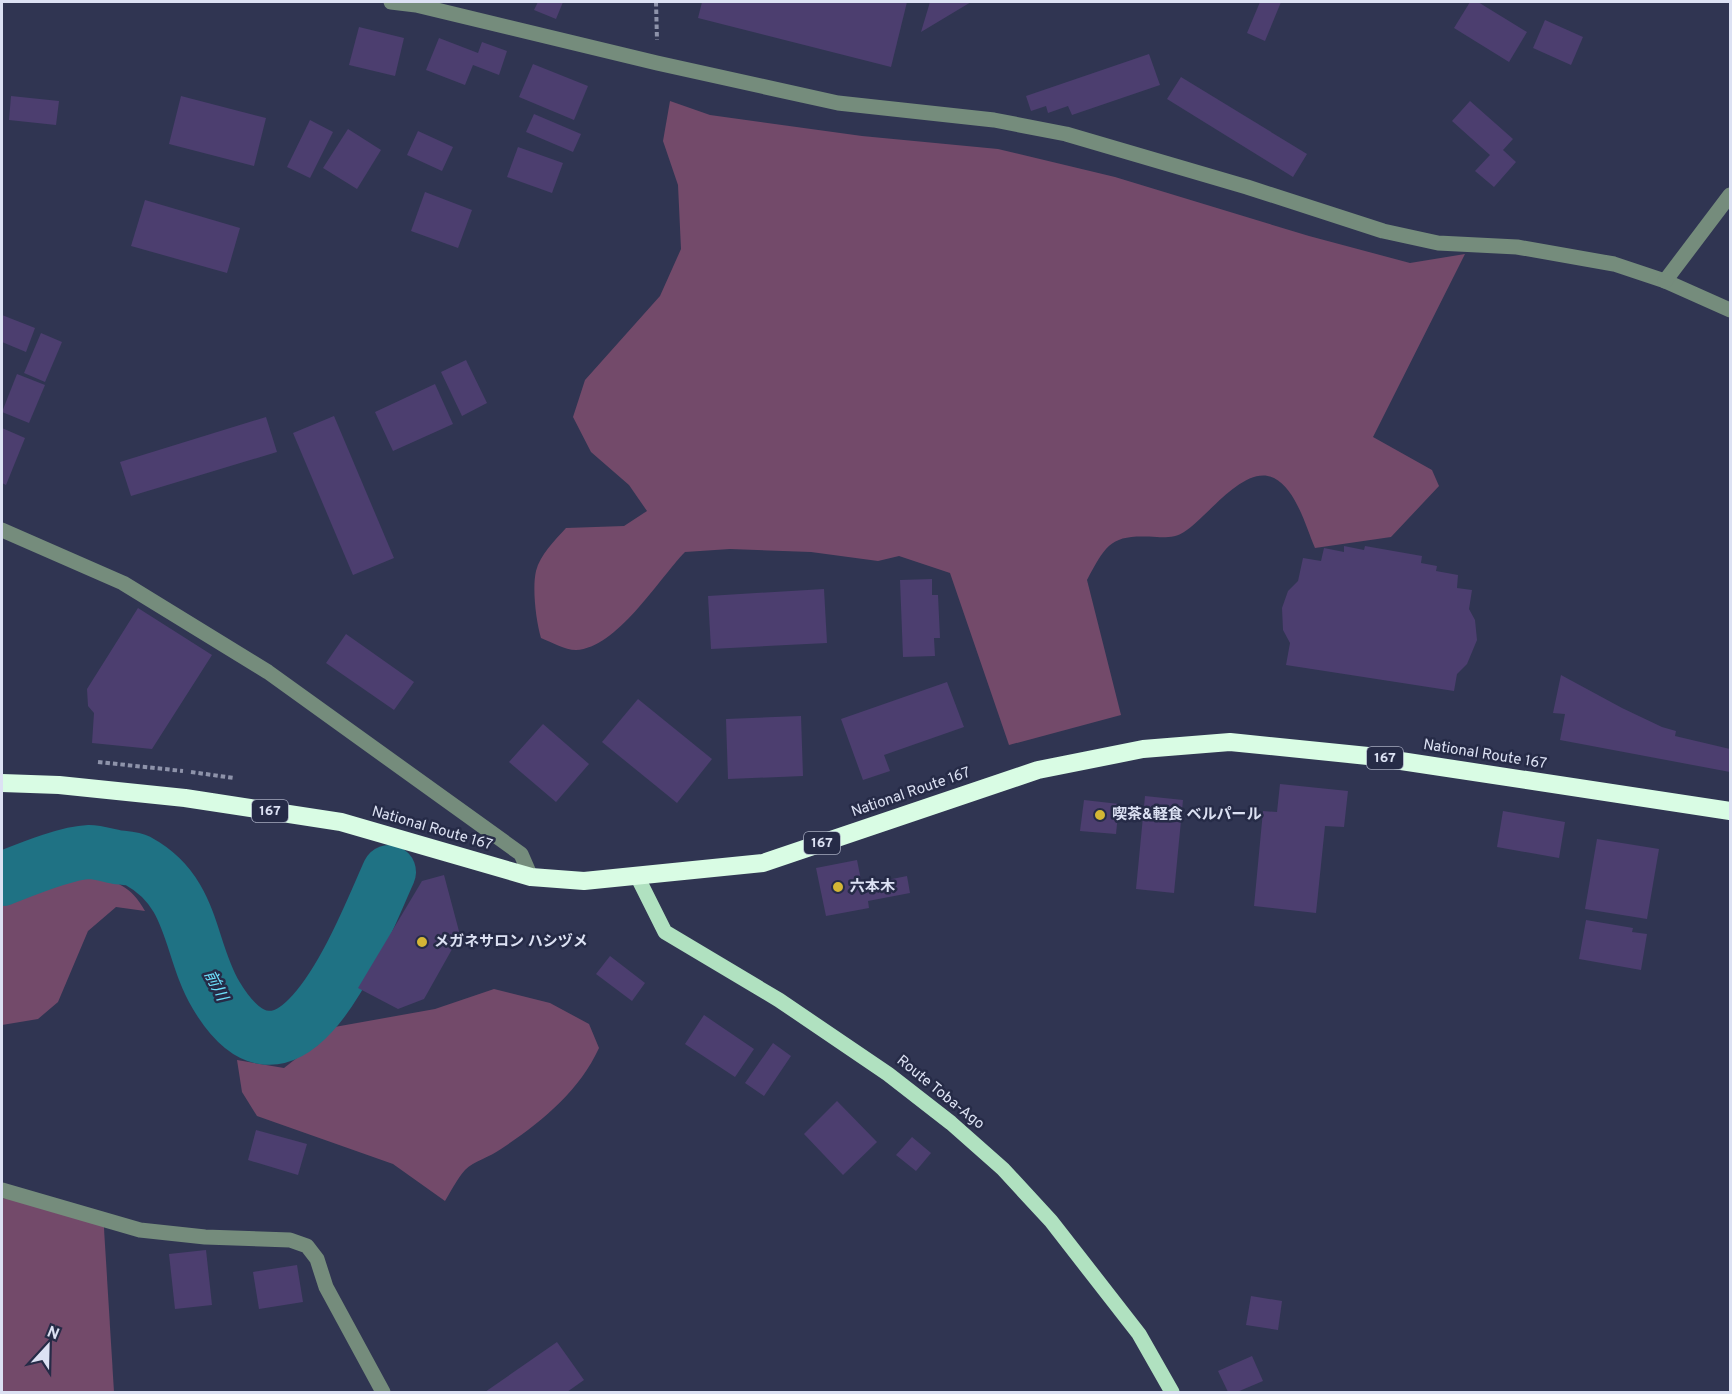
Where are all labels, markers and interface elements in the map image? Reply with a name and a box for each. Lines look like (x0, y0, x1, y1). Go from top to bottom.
street label: National Route 167 (1422, 736, 1548, 774)
road number: 167 (1367, 747, 1403, 769)
street label: National Route 167 (849, 764, 973, 822)
road number: 167 (252, 800, 288, 822)
street label: National Route 167 (369, 803, 495, 855)
place label: 喫茶&軽食 ベルパール (1112, 806, 1261, 825)
marker: 喫茶&軽食 ベルパール (1093, 808, 1107, 822)
road number: 167 (804, 832, 840, 854)
place label: 六本木 (850, 878, 895, 897)
marker: 六本木 (831, 880, 845, 894)
place label: メガネサロン ハシヅメ (434, 932, 588, 952)
marker: メガネサロン ハシヅメ (415, 935, 429, 949)
water label: 前川 (199, 967, 232, 1007)
street label: Route Toba-Ago (892, 1052, 988, 1134)
north arrow (18, 1316, 78, 1376)
text: N (44, 1323, 62, 1345)

